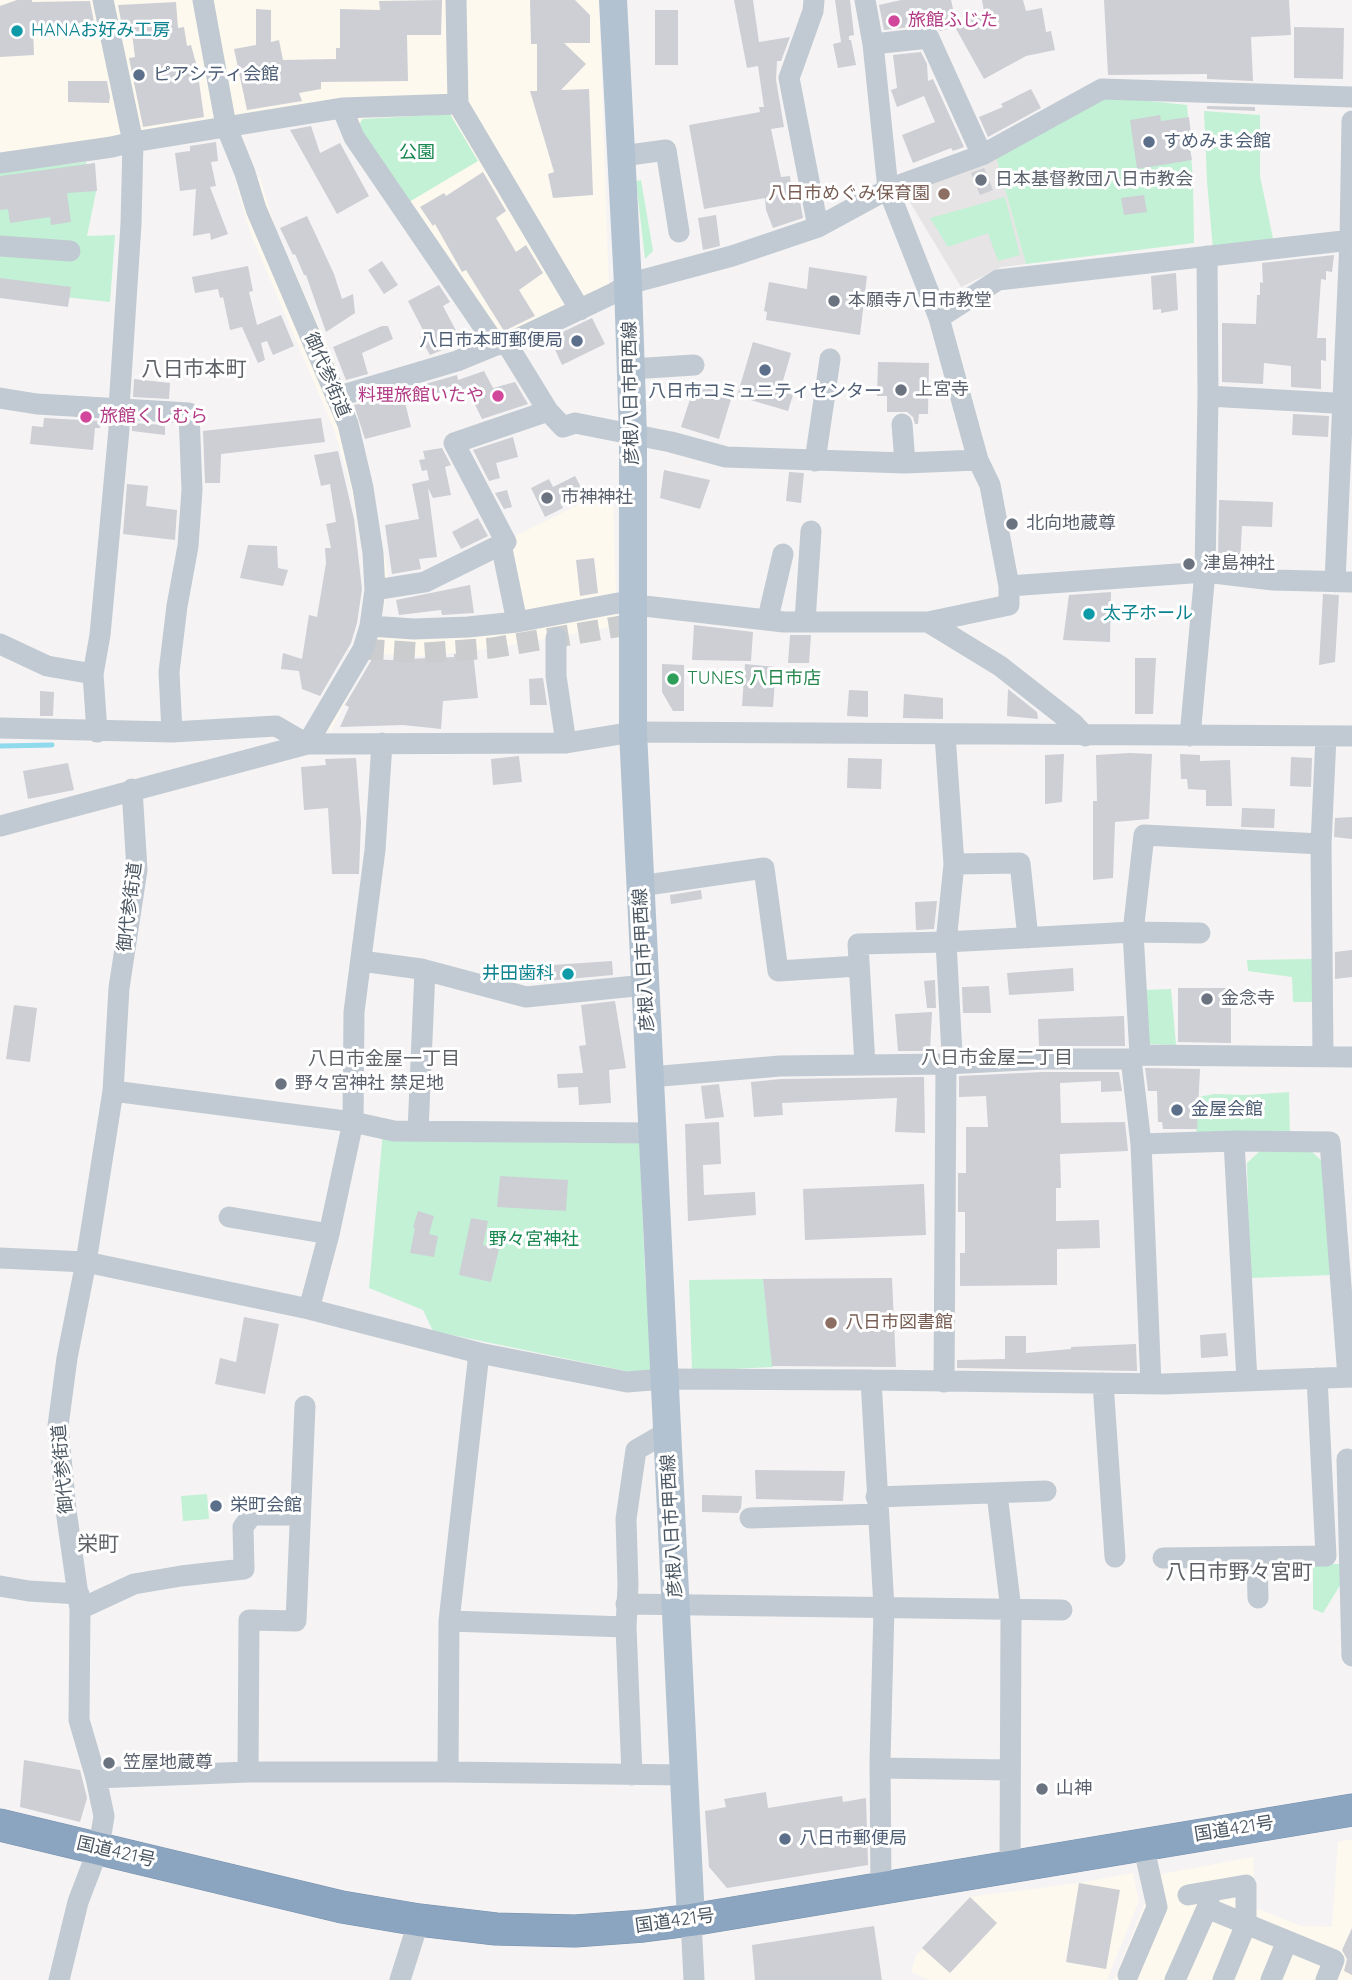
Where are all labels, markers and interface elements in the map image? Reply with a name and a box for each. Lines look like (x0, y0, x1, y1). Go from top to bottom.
place label: 旅館ふじた (908, 10, 998, 32)
marker: 旅館ふじた (886, 13, 902, 29)
place label: HANAお好み工房 (31, 20, 170, 42)
marker: HANAお好み工房 (9, 23, 25, 39)
place label: ピアシティ会館 (153, 64, 279, 86)
marker: ピアシティ会館 (131, 67, 147, 83)
place label: すめみま会館 (1163, 131, 1271, 153)
marker: すめみま会館 (1141, 134, 1157, 150)
park label: 公園 (399, 142, 435, 164)
place label: 日本基督教団八日市教会 (995, 169, 1193, 191)
marker: 日本基督教団八日市教会 (973, 172, 989, 188)
place label: 八日市めぐみ保育園 (768, 183, 930, 205)
marker: 八日市めぐみ保育園 (936, 186, 952, 202)
place label: 本願寺八日市教堂 (848, 290, 992, 312)
marker: 本願寺八日市教堂 (826, 293, 842, 309)
street label: 彦根八日市甲西線 (619, 321, 643, 465)
street label: 御代参街道 (299, 329, 355, 421)
place label: 八日市本町郵便局 (419, 330, 563, 352)
marker: 八日市本町郵便局 (569, 333, 585, 349)
district label: 八日市本町 (142, 357, 246, 383)
marker: 八日市コミュニティセンター (757, 362, 773, 378)
place label: 上宮寺 (915, 379, 969, 401)
place label: 八日市コミュニティセンター (648, 381, 882, 403)
marker: 上宮寺 (893, 382, 909, 398)
place label: 料理旅館いたや (358, 385, 484, 407)
marker: 料理旅館いたや (490, 388, 506, 404)
place label: 旅館くしむら (100, 406, 208, 428)
marker: 旅館くしむら (78, 409, 94, 425)
place label: 市神神社 (561, 487, 633, 509)
marker: 市神神社 (539, 490, 555, 506)
place label: 北向地蔵尊 (1026, 513, 1116, 535)
marker: 北向地蔵尊 (1004, 516, 1020, 532)
place label: 津島神社 (1203, 553, 1275, 575)
marker: 津島神社 (1181, 556, 1197, 572)
place label: 太子ホール (1103, 603, 1193, 625)
marker: 太子ホール (1081, 606, 1097, 622)
place label: TUNES 八日市店 (687, 668, 821, 690)
marker: TUNES 八日市店 (665, 671, 681, 687)
street label: 御代参街道 (114, 861, 146, 953)
street label: 彦根八日市甲西線 (629, 888, 659, 1032)
place label: 井田歯科 (482, 963, 554, 985)
marker: 井田歯科 (560, 966, 576, 982)
place label: 金念寺 (1221, 988, 1275, 1010)
marker: 金念寺 (1199, 991, 1215, 1007)
district label: 八日市金屋二丁目 (921, 1047, 1073, 1069)
district label: 八日市金屋一丁目 (308, 1048, 460, 1070)
place label: 野々宮神社 禁足地 (295, 1073, 444, 1095)
marker: 野々宮神社 禁足地 (273, 1076, 289, 1092)
place label: 金屋会館 (1191, 1099, 1263, 1121)
marker: 金屋会館 (1169, 1102, 1185, 1118)
park label: 野々宮神社 (489, 1229, 579, 1251)
place label: 八日市図書館 (845, 1312, 953, 1334)
marker: 八日市図書館 (823, 1315, 839, 1331)
street label: 御代参街道 (48, 1423, 78, 1515)
street label: 彦根八日市甲西線 (657, 1454, 687, 1598)
place label: 栄町会館 (230, 1495, 302, 1517)
marker: 栄町会館 (208, 1498, 224, 1514)
district label: 栄町 (77, 1532, 119, 1558)
district label: 八日市野々宮町 (1166, 1560, 1312, 1586)
place label: 笠屋地蔵尊 (123, 1752, 213, 1774)
marker: 笠屋地蔵尊 (101, 1755, 117, 1771)
place label: 山神 (1056, 1778, 1092, 1800)
marker: 山神 (1034, 1781, 1050, 1797)
street label: 国道421号 (1193, 1812, 1275, 1846)
place label: 八日市郵便局 (799, 1828, 907, 1850)
marker: 八日市郵便局 (777, 1831, 793, 1847)
street label: 国道421号 (75, 1832, 157, 1872)
street label: 国道421号 (634, 1905, 716, 1937)

